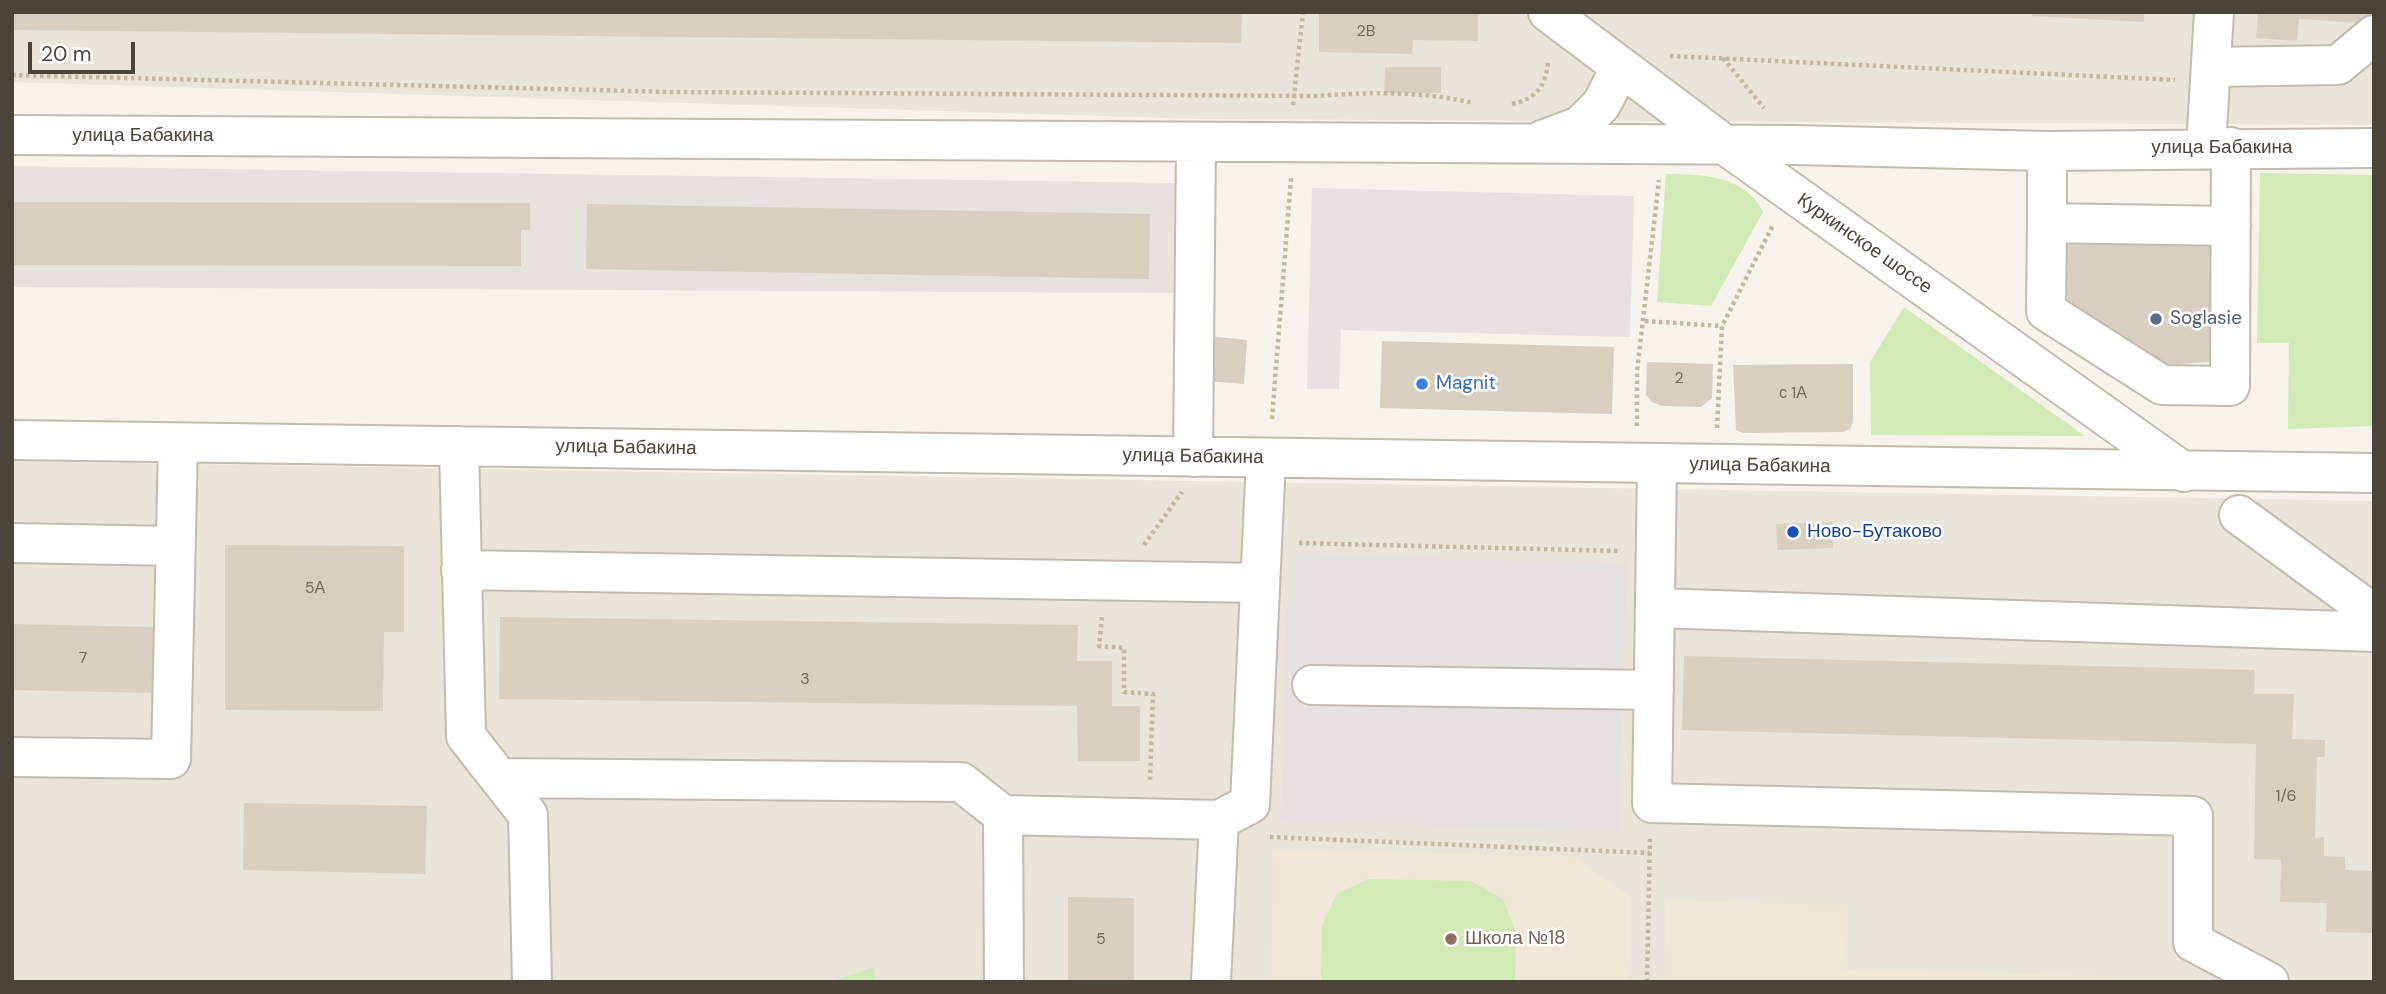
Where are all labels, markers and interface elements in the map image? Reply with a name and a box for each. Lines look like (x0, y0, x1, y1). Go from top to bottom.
house number: 2B (1357, 22, 1375, 42)
scale bar (32, 28, 138, 72)
text: 20 m (41, 40, 92, 68)
street label: улица Бабакина (72, 125, 214, 147)
street label: улица Бабакина (2151, 137, 2293, 159)
street label: Куркинское шоссе (1792, 189, 1936, 299)
place label: Soglasie (2170, 308, 2242, 330)
marker: Soglasie (2148, 311, 2164, 327)
house number: 2 (1674, 369, 1684, 389)
place label: Magnit (1436, 373, 1496, 395)
marker: Magnit (1414, 376, 1430, 392)
house number: с 1А (1779, 384, 1807, 404)
street label: улица Бабакина (555, 435, 697, 461)
street label: улица Бабакина (1122, 444, 1264, 470)
street label: улица Бабакина (1689, 453, 1831, 479)
place label: Ново-Бутаково (1807, 521, 1942, 543)
marker: Ново-Бутаково (1785, 524, 1801, 540)
house number: 5А (305, 579, 325, 599)
house number: 7 (79, 649, 87, 669)
house number: 3 (800, 670, 810, 690)
house number: 1/6 (2276, 787, 2296, 807)
place label: Школа №18 (1465, 928, 1566, 950)
house number: 5 (1096, 930, 1106, 950)
marker: Школа №18 (1443, 931, 1459, 947)

